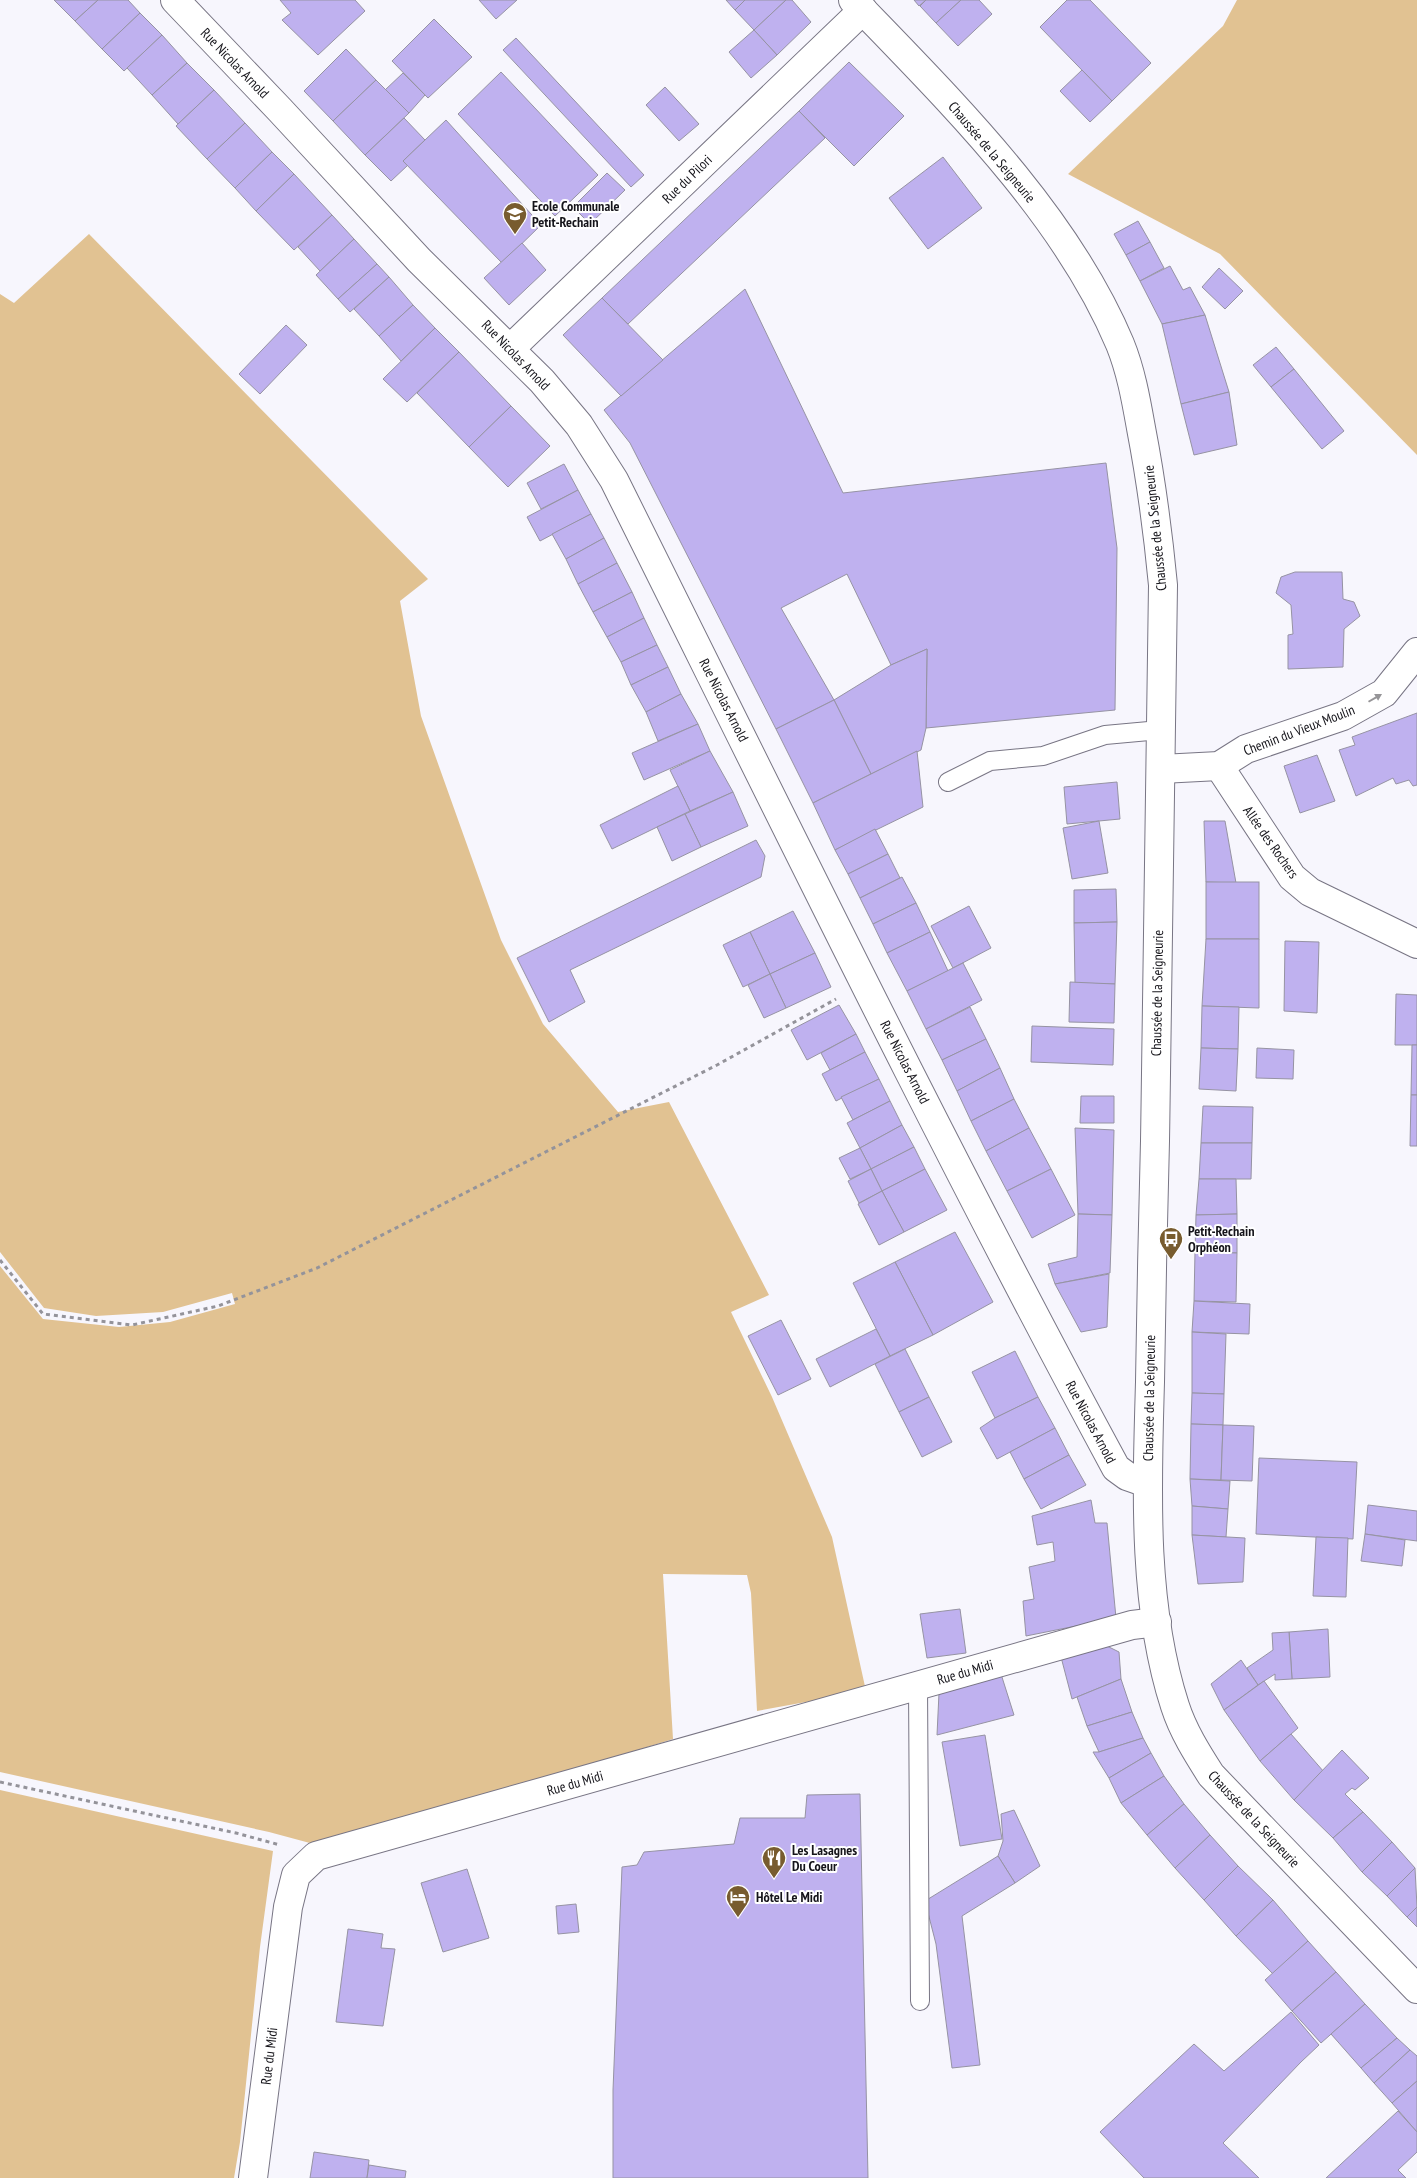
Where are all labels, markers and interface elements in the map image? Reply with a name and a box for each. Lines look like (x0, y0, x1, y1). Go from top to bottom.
street label: Rue Nicolas Arnold (197, 24, 273, 102)
street label: Chaussée de la Seigneurie (945, 98, 1040, 206)
street label: Rue du Pilori (658, 151, 716, 207)
place label: Ecole Communale Petit-Rechain (532, 197, 620, 231)
school or university icon: Ecole Communale Petit-Rechain (502, 201, 528, 235)
street label: Rue Nicolas Arnold (478, 316, 554, 394)
street label: Chaussée de la Seigneurie (1139, 464, 1171, 592)
street label: Rue Nicolas Arnold (695, 655, 753, 745)
one-way arrow (1369, 693, 1382, 702)
street label: Chemin du Vieux Moulin (1241, 701, 1357, 759)
street label: Allée des Rochers (1239, 802, 1303, 882)
street label: Chaussée de la Seigneurie (1147, 929, 1167, 1056)
street label: Rue Nicolas Arnold (876, 1017, 934, 1107)
place label: Petit-Rechain Orphéon (1188, 1222, 1254, 1256)
bus stop icon: Petit-Rechain Orphéon (1158, 1226, 1184, 1260)
street label: Chaussée de la Seigneurie (1139, 1334, 1159, 1461)
street label: Rue Nicolas Arnold (1062, 1378, 1120, 1466)
street label: Rue du Midi (935, 1655, 995, 1689)
street label: Rue du Midi (545, 1766, 605, 1800)
street label: Chaussée de la Seigneurie (1204, 1767, 1304, 1871)
place label: Les Lasagnes Du Coeur (792, 1841, 857, 1875)
restaurant icon: Les Lasagnes Du Coeur (761, 1845, 787, 1879)
hotel icon: Hôtel Le Midi (725, 1884, 751, 1918)
place label: Hôtel Le Midi (756, 1888, 822, 1906)
street label: Rue du Midi (257, 2026, 281, 2086)

